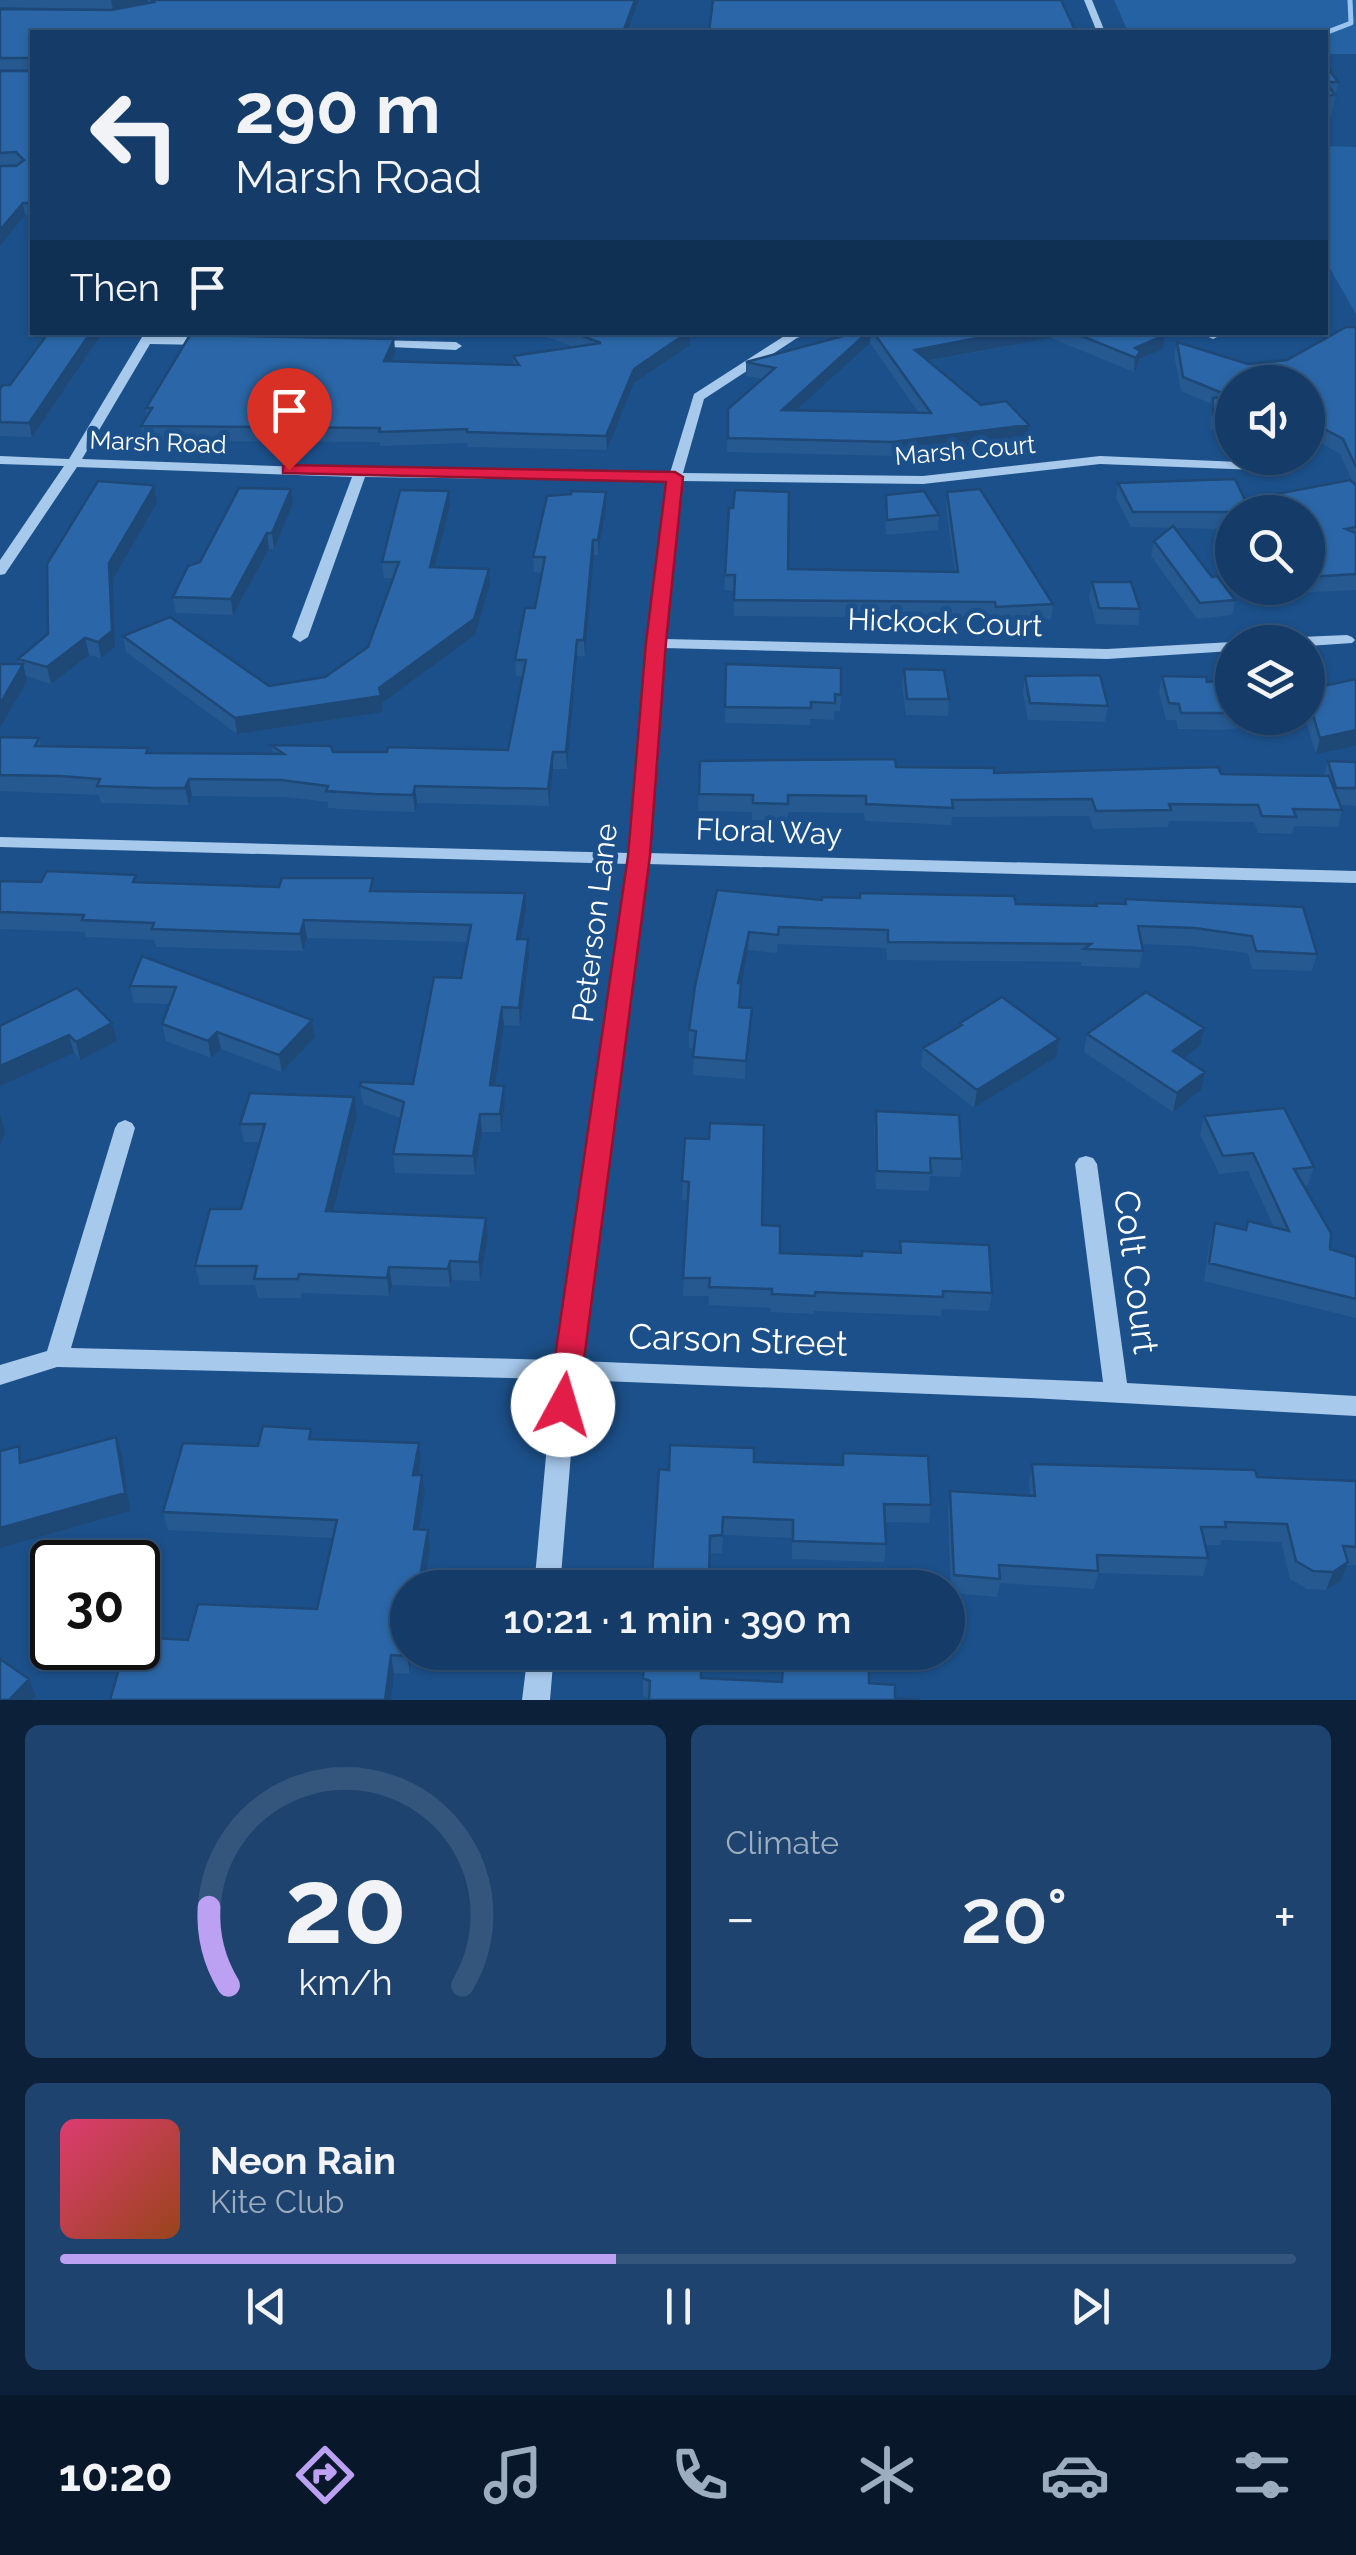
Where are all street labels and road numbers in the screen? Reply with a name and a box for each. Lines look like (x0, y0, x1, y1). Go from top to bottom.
street label: Marsh Road (89, 425, 227, 459)
street label: Marsh Court (893, 429, 1037, 471)
street label: Hickock Court (847, 602, 1043, 643)
street label: Floral Way (695, 811, 843, 852)
street label: Peterson Lane (565, 821, 624, 1024)
street label: Colt Court (1106, 1188, 1167, 1356)
street label: Carson Street (628, 1315, 849, 1364)

